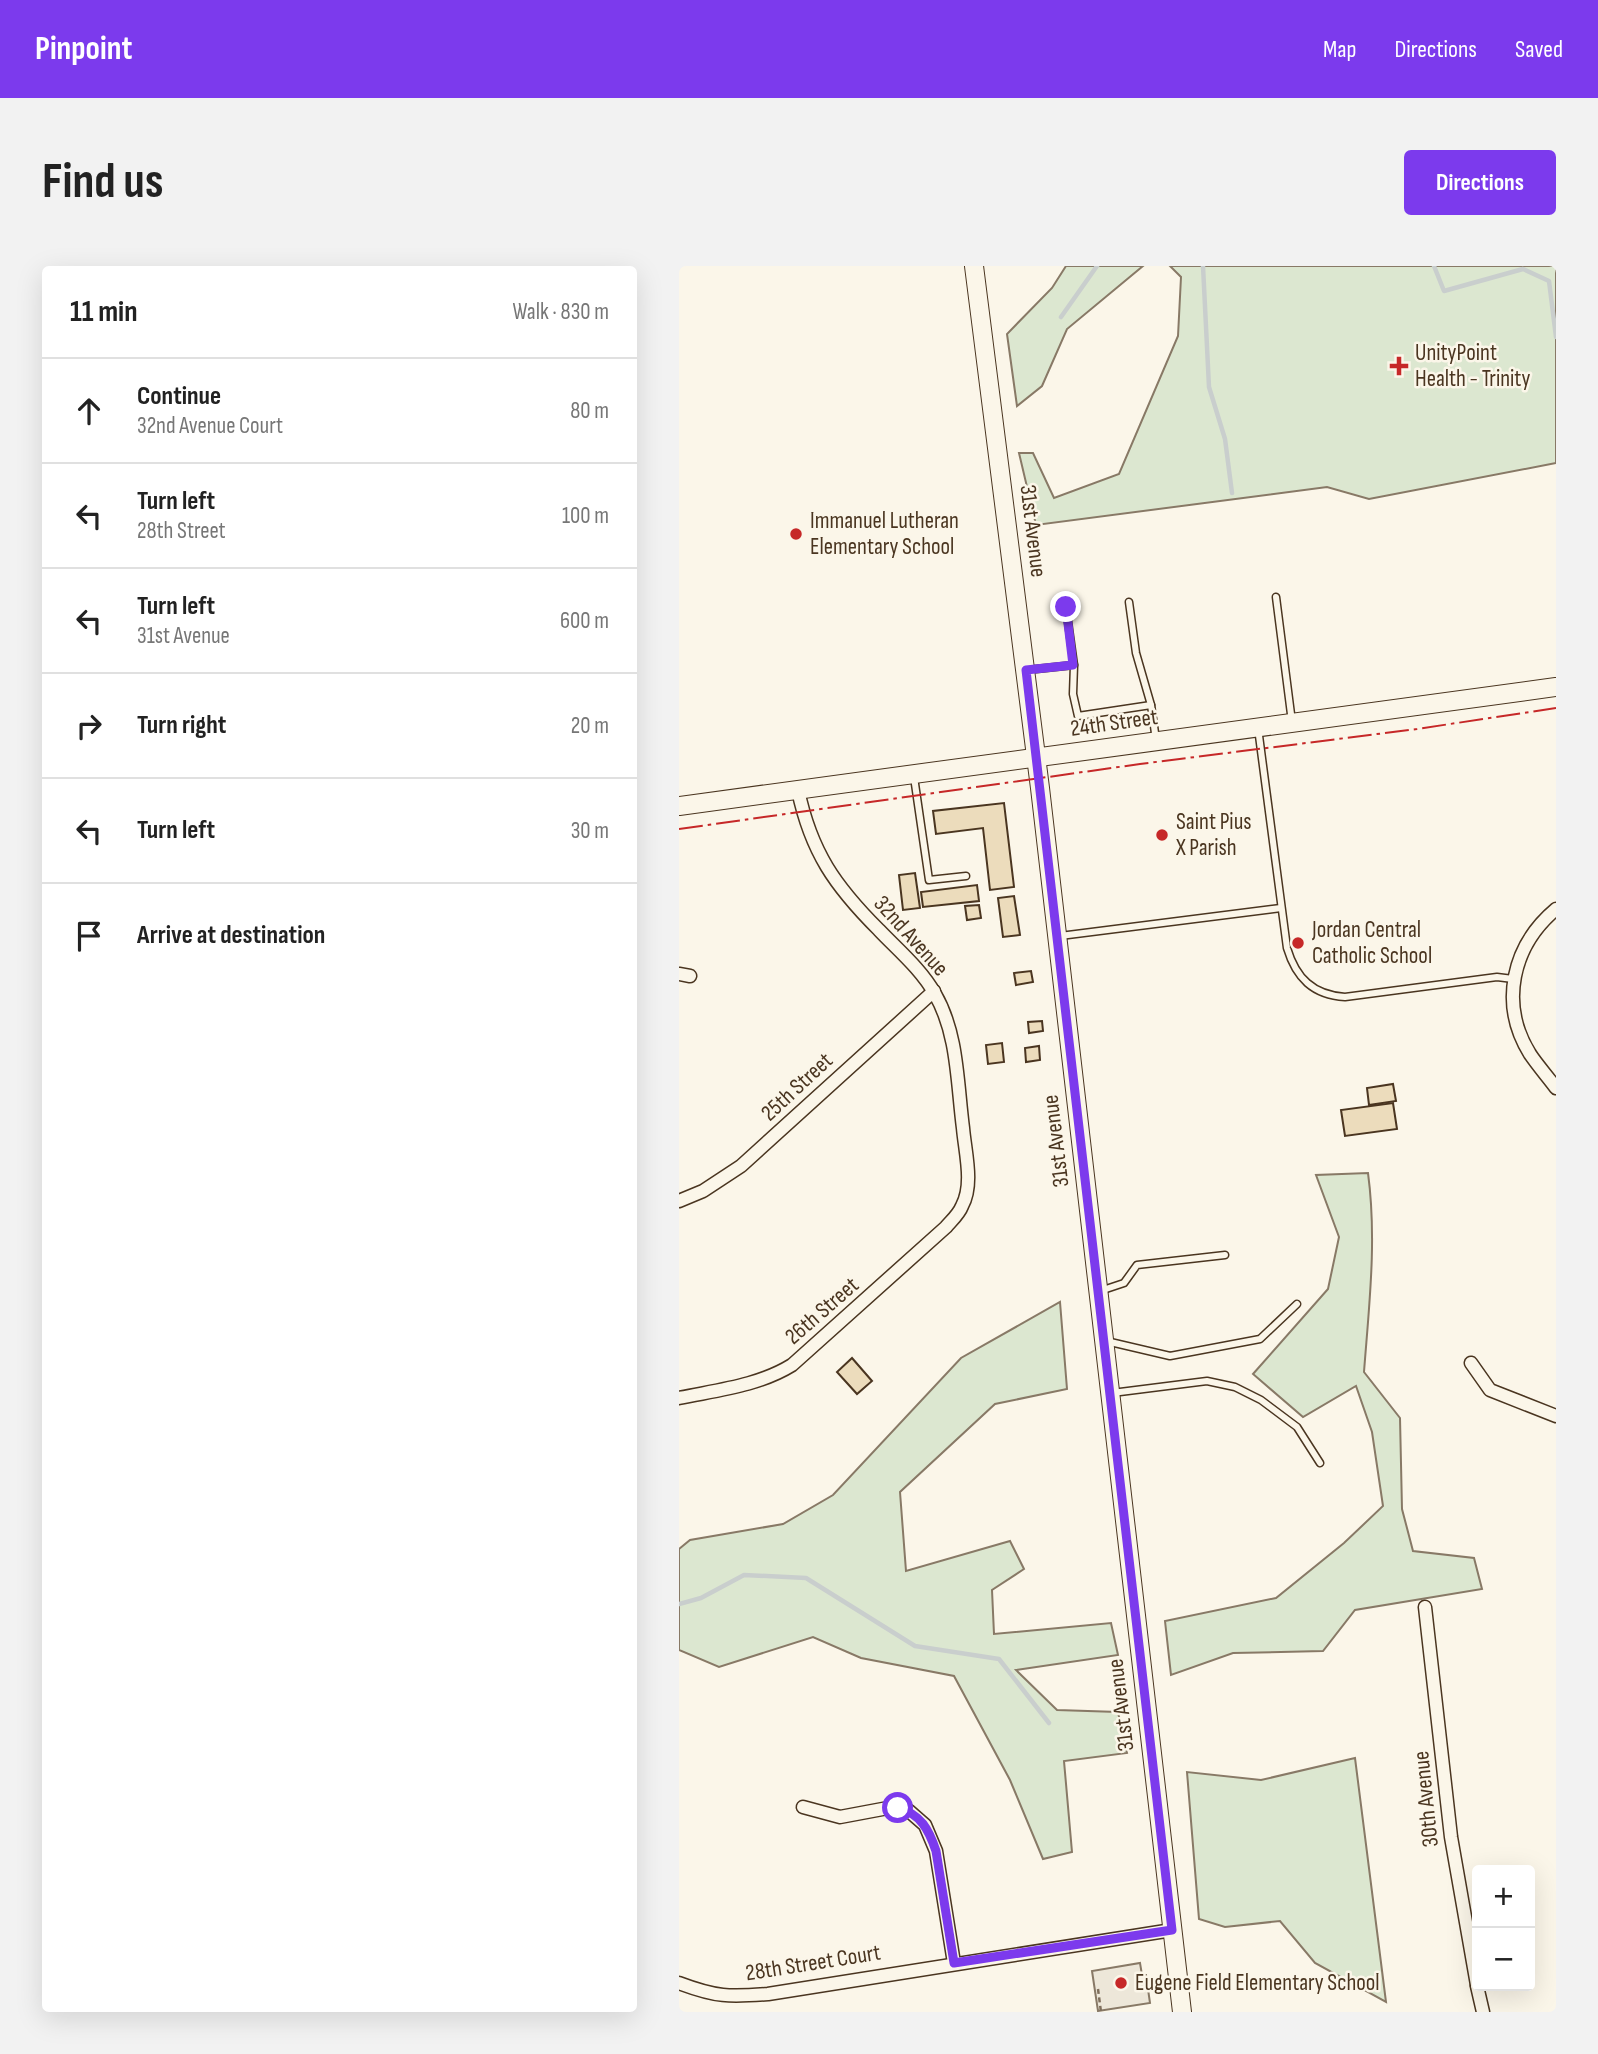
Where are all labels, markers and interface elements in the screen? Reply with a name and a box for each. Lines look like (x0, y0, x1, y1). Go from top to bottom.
text: Pinpoint (35, 29, 132, 69)
text: Map (1323, 35, 1356, 64)
text: Directions (1394, 35, 1477, 64)
text: Saved (1515, 35, 1563, 64)
button: Directions (1404, 150, 1556, 215)
text: Find us (42, 153, 164, 212)
text: 11 min (70, 294, 138, 330)
text: Walk · 830 m (512, 298, 609, 326)
place label: UnityPoint Health - Trinity (1415, 339, 1530, 393)
marker: UnityPoint Health - Trinity (1389, 356, 1409, 376)
text: Continue (137, 381, 221, 412)
icon: ahead (70, 392, 108, 430)
text: 80 m (570, 397, 609, 425)
text: 32nd Avenue Court (137, 412, 283, 440)
street label: 31st Avenue (1013, 483, 1053, 579)
text: Turn left (137, 486, 215, 517)
icon: left (70, 497, 108, 535)
text: 100 m (562, 502, 609, 530)
place label: Immanuel Lutheran Elementary School (810, 507, 959, 561)
text: 28th Street (137, 517, 226, 545)
marker: Immanuel Lutheran Elementary School (788, 526, 804, 542)
text: Turn left (137, 591, 215, 622)
route end (1050, 591, 1081, 622)
icon: left (70, 602, 108, 640)
text: 600 m (560, 607, 609, 635)
text: 31st Avenue (137, 622, 230, 650)
street label: 24th Street (1068, 703, 1160, 743)
icon: right (70, 707, 108, 745)
text: Turn right (137, 710, 226, 741)
text: 20 m (571, 712, 609, 740)
place label: Saint Pius X Parish (1175, 808, 1252, 862)
icon: left (70, 812, 108, 850)
text: Turn left (137, 815, 215, 846)
text: 30 m (571, 817, 609, 845)
marker: Saint Pius X Parish (1154, 827, 1170, 843)
street label: 32nd Avenue (868, 890, 954, 982)
place label: Jordan Central Catholic School (1311, 916, 1432, 970)
icon: arrive (70, 917, 108, 955)
text: Arrive at destination (137, 920, 325, 951)
marker: Jordan Central Catholic School (1290, 935, 1306, 951)
street label: 25th Street (755, 1047, 839, 1127)
street label: 31st Avenue (1036, 1093, 1076, 1189)
street label: 26th Street (779, 1271, 865, 1351)
street label: 31st Avenue (1101, 1657, 1141, 1753)
street label: 30th Avenue (1407, 1749, 1445, 1849)
route start (882, 1792, 913, 1823)
map controls (1472, 1865, 1535, 1991)
button: + (1472, 1865, 1535, 1928)
button: − (1472, 1928, 1535, 1991)
street label: 28th Street Court (744, 1939, 882, 1987)
place label: Eugene Field Elementary School (1135, 1969, 1380, 1997)
marker: Eugene Field Elementary School (1113, 1975, 1129, 1991)

